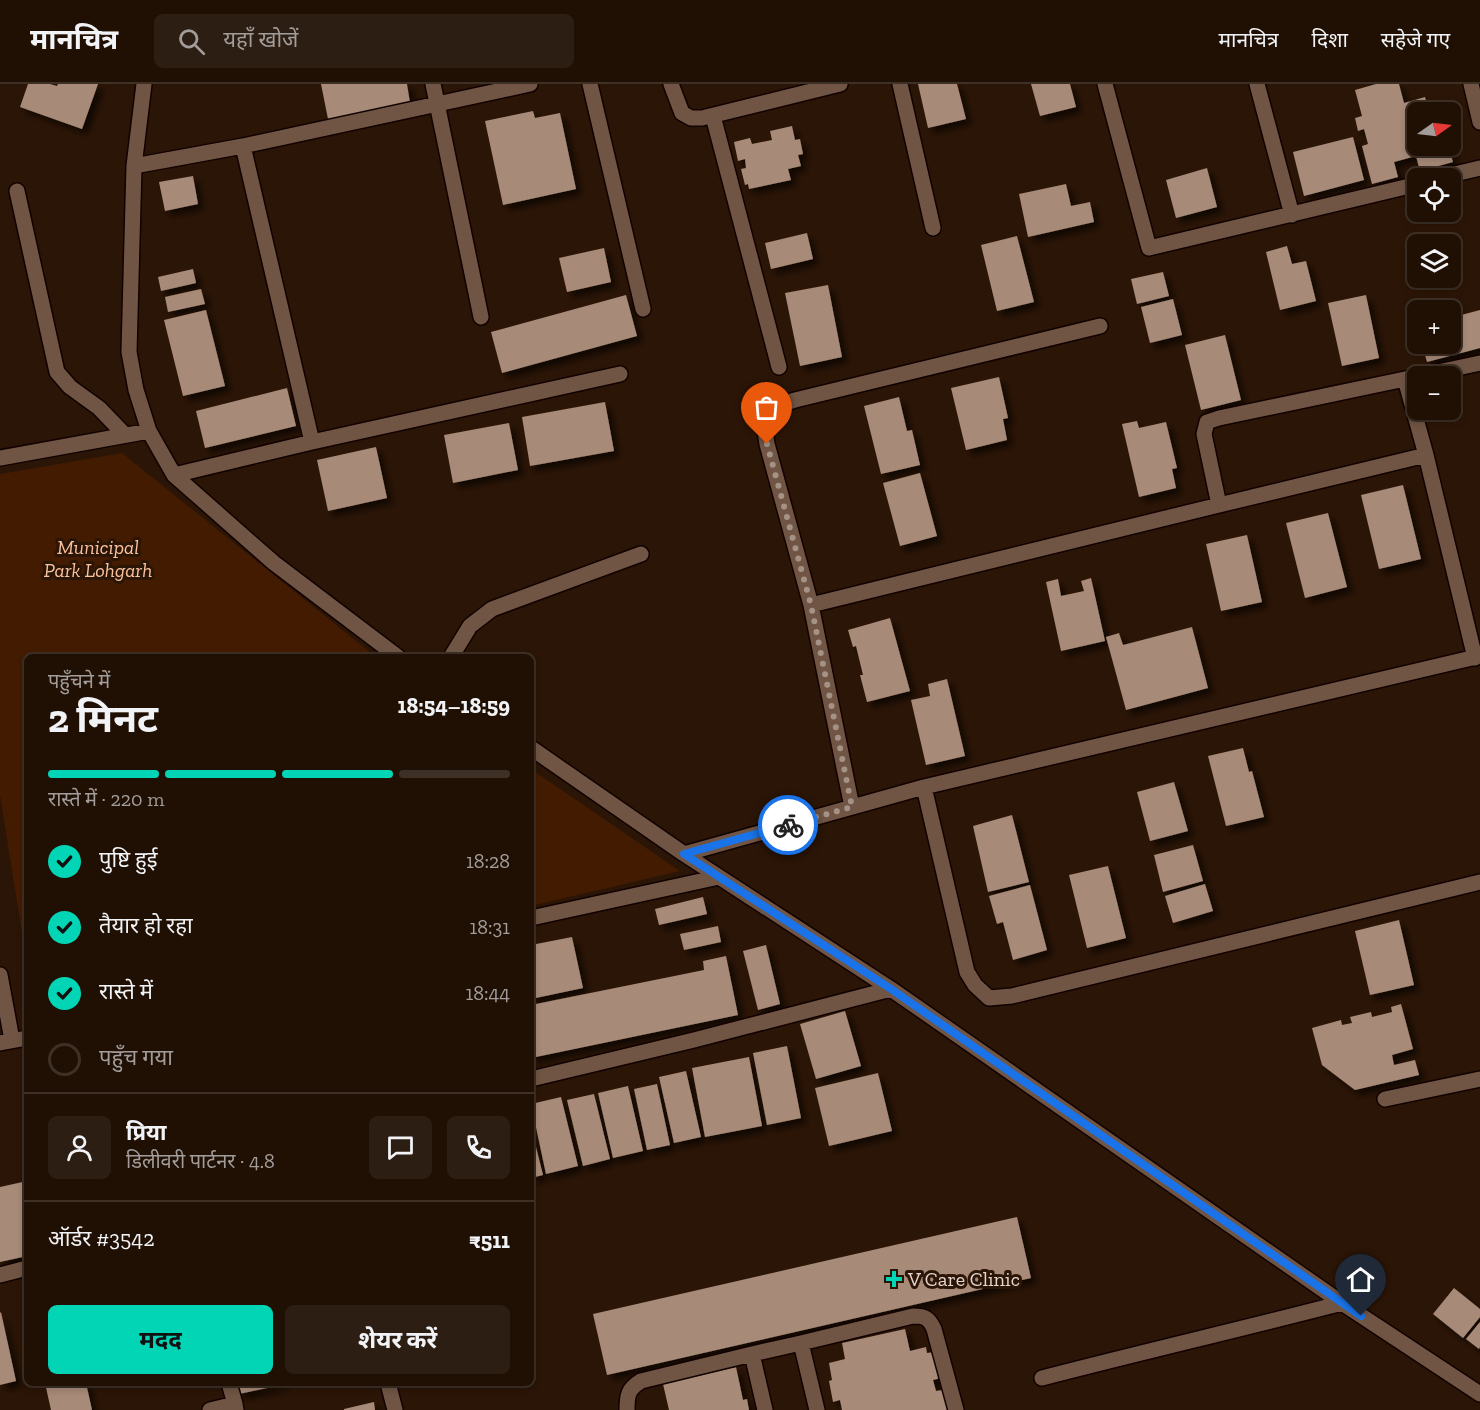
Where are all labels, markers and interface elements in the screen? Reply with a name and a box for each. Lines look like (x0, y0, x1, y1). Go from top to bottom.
search box (154, 14, 574, 68)
text: मानचित्र (30, 23, 118, 56)
icon: search (175, 25, 208, 58)
text: यहाँ खोजें (223, 26, 298, 53)
text: मानचित्र (1219, 27, 1279, 52)
text: दिशा (1312, 27, 1348, 52)
text: सहेजे गए (1381, 27, 1450, 52)
north arrow (1407, 102, 1461, 156)
map controls (1407, 102, 1461, 420)
button: locate (1407, 168, 1461, 222)
button: layers (1407, 234, 1461, 288)
button: + (1407, 300, 1461, 354)
button: − (1407, 366, 1461, 420)
pin (741, 382, 792, 444)
icon: bag (750, 391, 783, 424)
park label: Municipal Park Lohgarh (44, 535, 152, 582)
text: पहुँचने में (48, 669, 110, 693)
text: 18:54–18:59 (398, 692, 510, 719)
text: 2 मिनट (48, 695, 158, 742)
text: रास्ते में · 220 m (48, 787, 164, 811)
courier (758, 795, 818, 855)
icon: bike (772, 809, 805, 842)
icon: check (48, 845, 81, 878)
text: पुष्टि हुई (99, 846, 158, 873)
text: 18:28 (466, 849, 510, 873)
icon: check (48, 911, 81, 944)
text: तैयार हो रहा (99, 912, 193, 939)
text: 18:31 (470, 915, 510, 939)
icon: check (48, 977, 81, 1010)
text: रास्ते में (99, 978, 153, 1005)
text: 18:44 (466, 981, 510, 1005)
text: पहुँच गया (99, 1044, 173, 1071)
button: person (48, 1116, 111, 1179)
button: chat (369, 1116, 432, 1179)
button: phone (447, 1116, 510, 1179)
text: प्रिया (126, 1119, 166, 1146)
text: डिलीवरी पार्टनर · 4.8 (126, 1149, 275, 1173)
text: ऑर्डर #3542 (48, 1225, 154, 1252)
text: ₹511 (469, 1227, 510, 1254)
pin (1335, 1254, 1386, 1316)
icon: home (1344, 1263, 1377, 1296)
place label: V Care Clinic (907, 1267, 1020, 1291)
marker: V Care Clinic (885, 1270, 903, 1288)
button: मदद (48, 1305, 273, 1374)
button: शेयर करें (285, 1305, 510, 1374)

